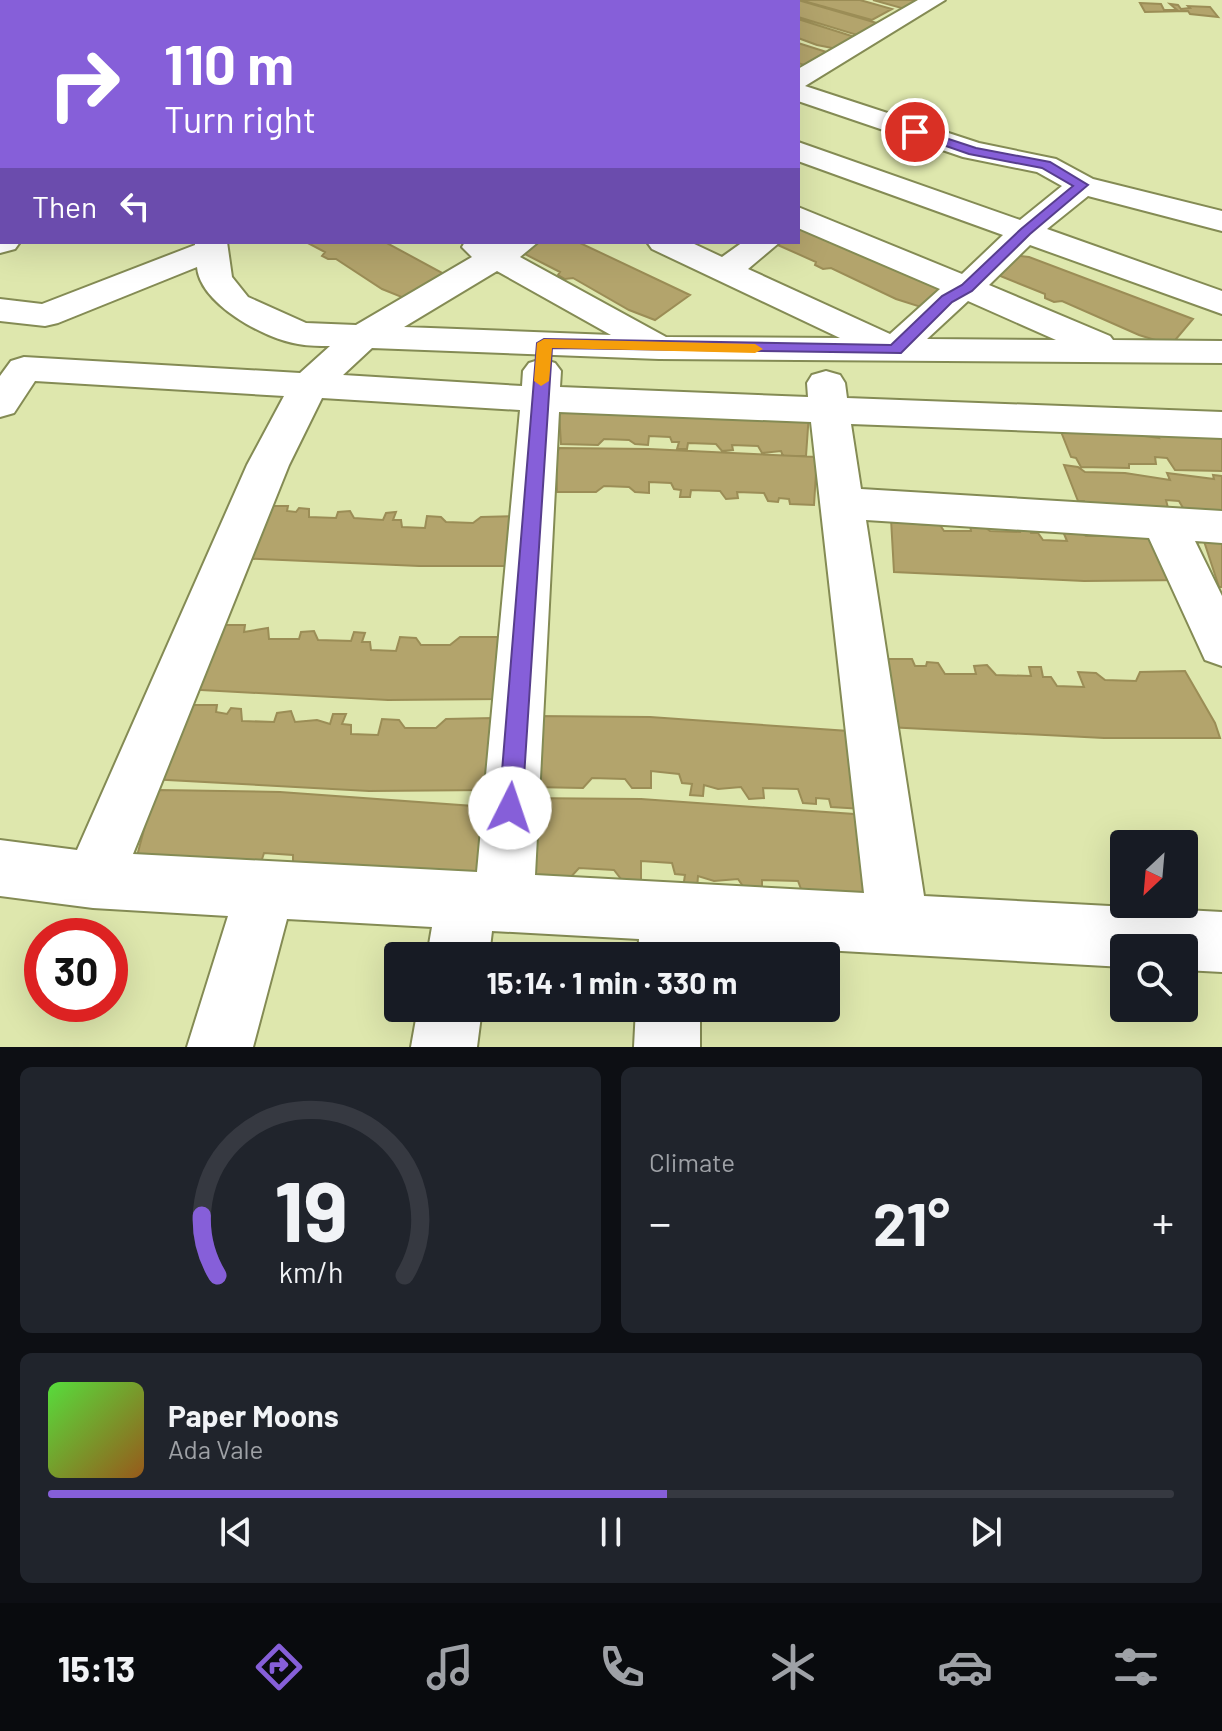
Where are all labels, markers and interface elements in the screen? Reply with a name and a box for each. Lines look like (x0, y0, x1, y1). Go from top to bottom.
text: 110 m (164, 29, 294, 96)
icon: right (32, 32, 136, 136)
text: Turn right (164, 97, 316, 140)
pin (881, 98, 949, 166)
icon: arrive (893, 110, 937, 154)
icon: left (113, 184, 157, 228)
text: Then (32, 188, 97, 224)
position arrow (468, 766, 552, 850)
north arrow (1110, 830, 1198, 918)
map controls (1110, 830, 1198, 1022)
speed limit sign: 30 (24, 918, 128, 1022)
button: search (1110, 934, 1198, 1022)
text: 15:14 · 1 min · 330 m (487, 964, 737, 1000)
text: Climate (649, 1146, 735, 1177)
text: 19 (274, 1159, 347, 1259)
text: 21° (873, 1186, 950, 1258)
text: − (649, 1195, 671, 1248)
text: + (1152, 1195, 1174, 1248)
text: km/h (278, 1254, 343, 1289)
text: Paper Moons (168, 1397, 339, 1433)
text: Ada Vale (168, 1433, 263, 1464)
icon: previous (214, 1510, 258, 1554)
icon: pause (589, 1510, 633, 1554)
icon: next (964, 1510, 1008, 1554)
icon: directions (251, 1639, 307, 1695)
icon: music (422, 1639, 478, 1695)
icon: phone (594, 1639, 650, 1695)
icon: climate (765, 1639, 821, 1695)
icon: car (937, 1639, 993, 1695)
icon: filters (1108, 1639, 1164, 1695)
text: 15:13 (58, 1646, 135, 1689)

